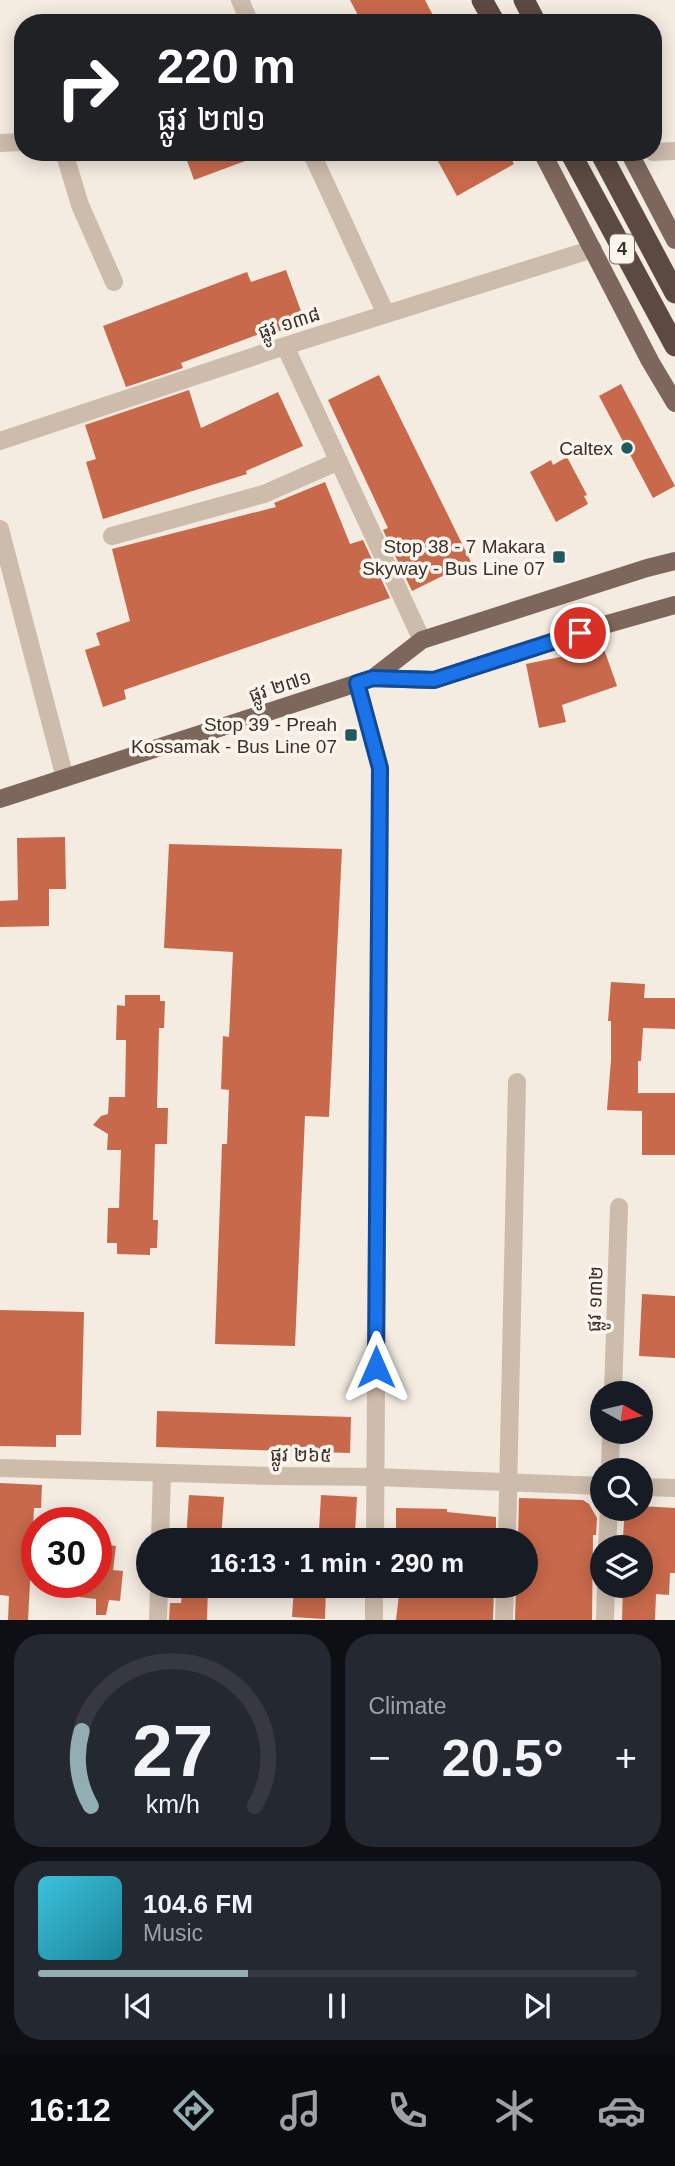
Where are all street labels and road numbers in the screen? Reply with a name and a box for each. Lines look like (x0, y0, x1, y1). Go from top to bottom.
road number: 4 (610, 234, 634, 264)
street label: ផ្លូវ ១៣៨ (255, 303, 325, 349)
street label: ផ្លូវ ២៧១ (246, 666, 316, 712)
street label: ផ្លូវ ១៣២ (583, 1266, 613, 1333)
street label: ផ្លូវ ២៦៥ (270, 1444, 332, 1473)

